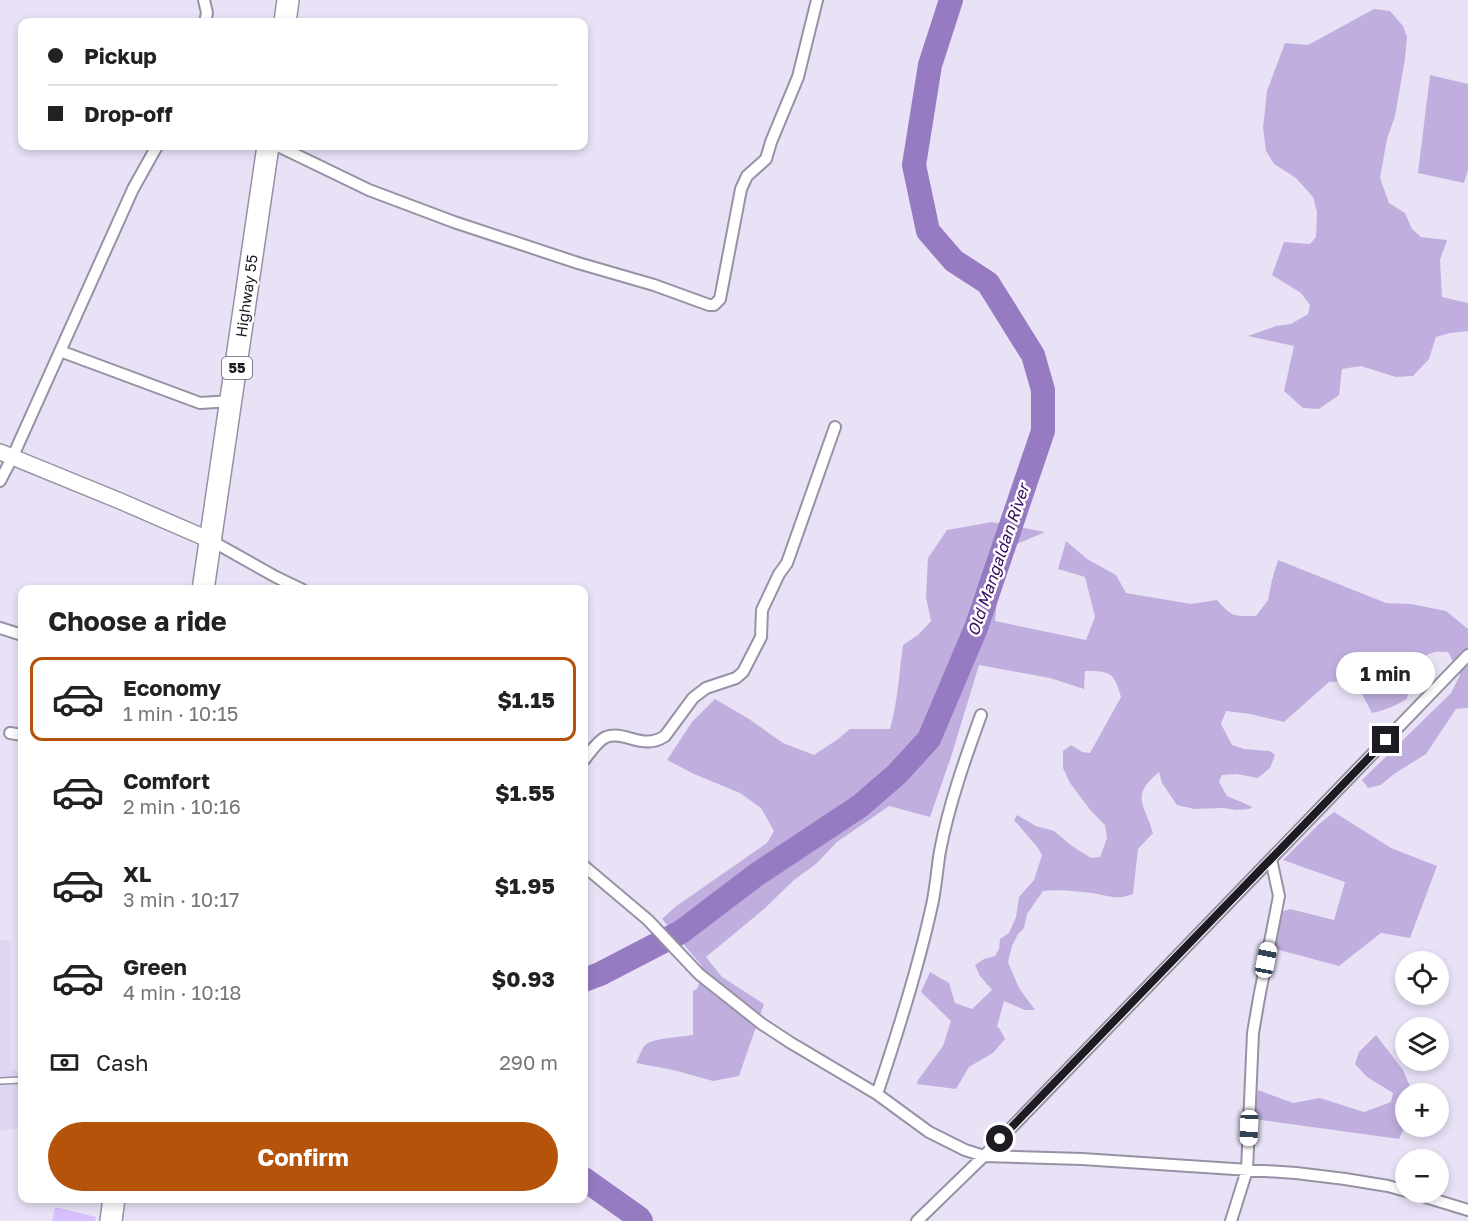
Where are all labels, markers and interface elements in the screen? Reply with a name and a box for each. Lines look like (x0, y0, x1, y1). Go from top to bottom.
text: Pickup (84, 42, 157, 69)
text: Drop-off (84, 100, 173, 127)
street label: Highway 55 (231, 253, 261, 338)
road number: 55 (222, 357, 252, 379)
water label: Old Mangaldan River (963, 479, 1034, 639)
text: Choose a ride (48, 605, 227, 637)
callout: 1 min (1336, 653, 1436, 695)
text: 1 min (1360, 661, 1411, 685)
icon: car (51, 672, 105, 726)
text: Economy (123, 674, 221, 701)
text: $1.15 (497, 686, 555, 713)
text: 1 min · 10:15 (123, 701, 238, 725)
route end (1372, 726, 1399, 753)
icon: car (51, 765, 105, 819)
text: Comfort (123, 767, 210, 794)
text: $1.55 (495, 779, 555, 806)
text: 2 min · 10:16 (123, 794, 241, 818)
icon: car (51, 858, 105, 912)
text: XL (123, 860, 151, 887)
text: $1.95 (494, 872, 555, 899)
text: 3 min · 10:17 (123, 887, 239, 911)
car (1254, 941, 1278, 979)
icon: car (51, 951, 105, 1005)
map controls (1395, 951, 1449, 1203)
button: locate (1395, 951, 1449, 1005)
text: Green (123, 953, 187, 980)
text: $0.93 (492, 965, 555, 992)
text: 4 min · 10:18 (123, 980, 242, 1004)
button: layers (1395, 1017, 1449, 1071)
icon: cash (48, 1046, 81, 1079)
text: Cash (96, 1049, 149, 1076)
text: 290 m (499, 1050, 558, 1074)
button: + (1395, 1083, 1449, 1137)
car (1239, 1110, 1259, 1146)
button: Confirm (48, 1122, 558, 1191)
route start (986, 1125, 1013, 1152)
button: − (1395, 1149, 1449, 1203)

